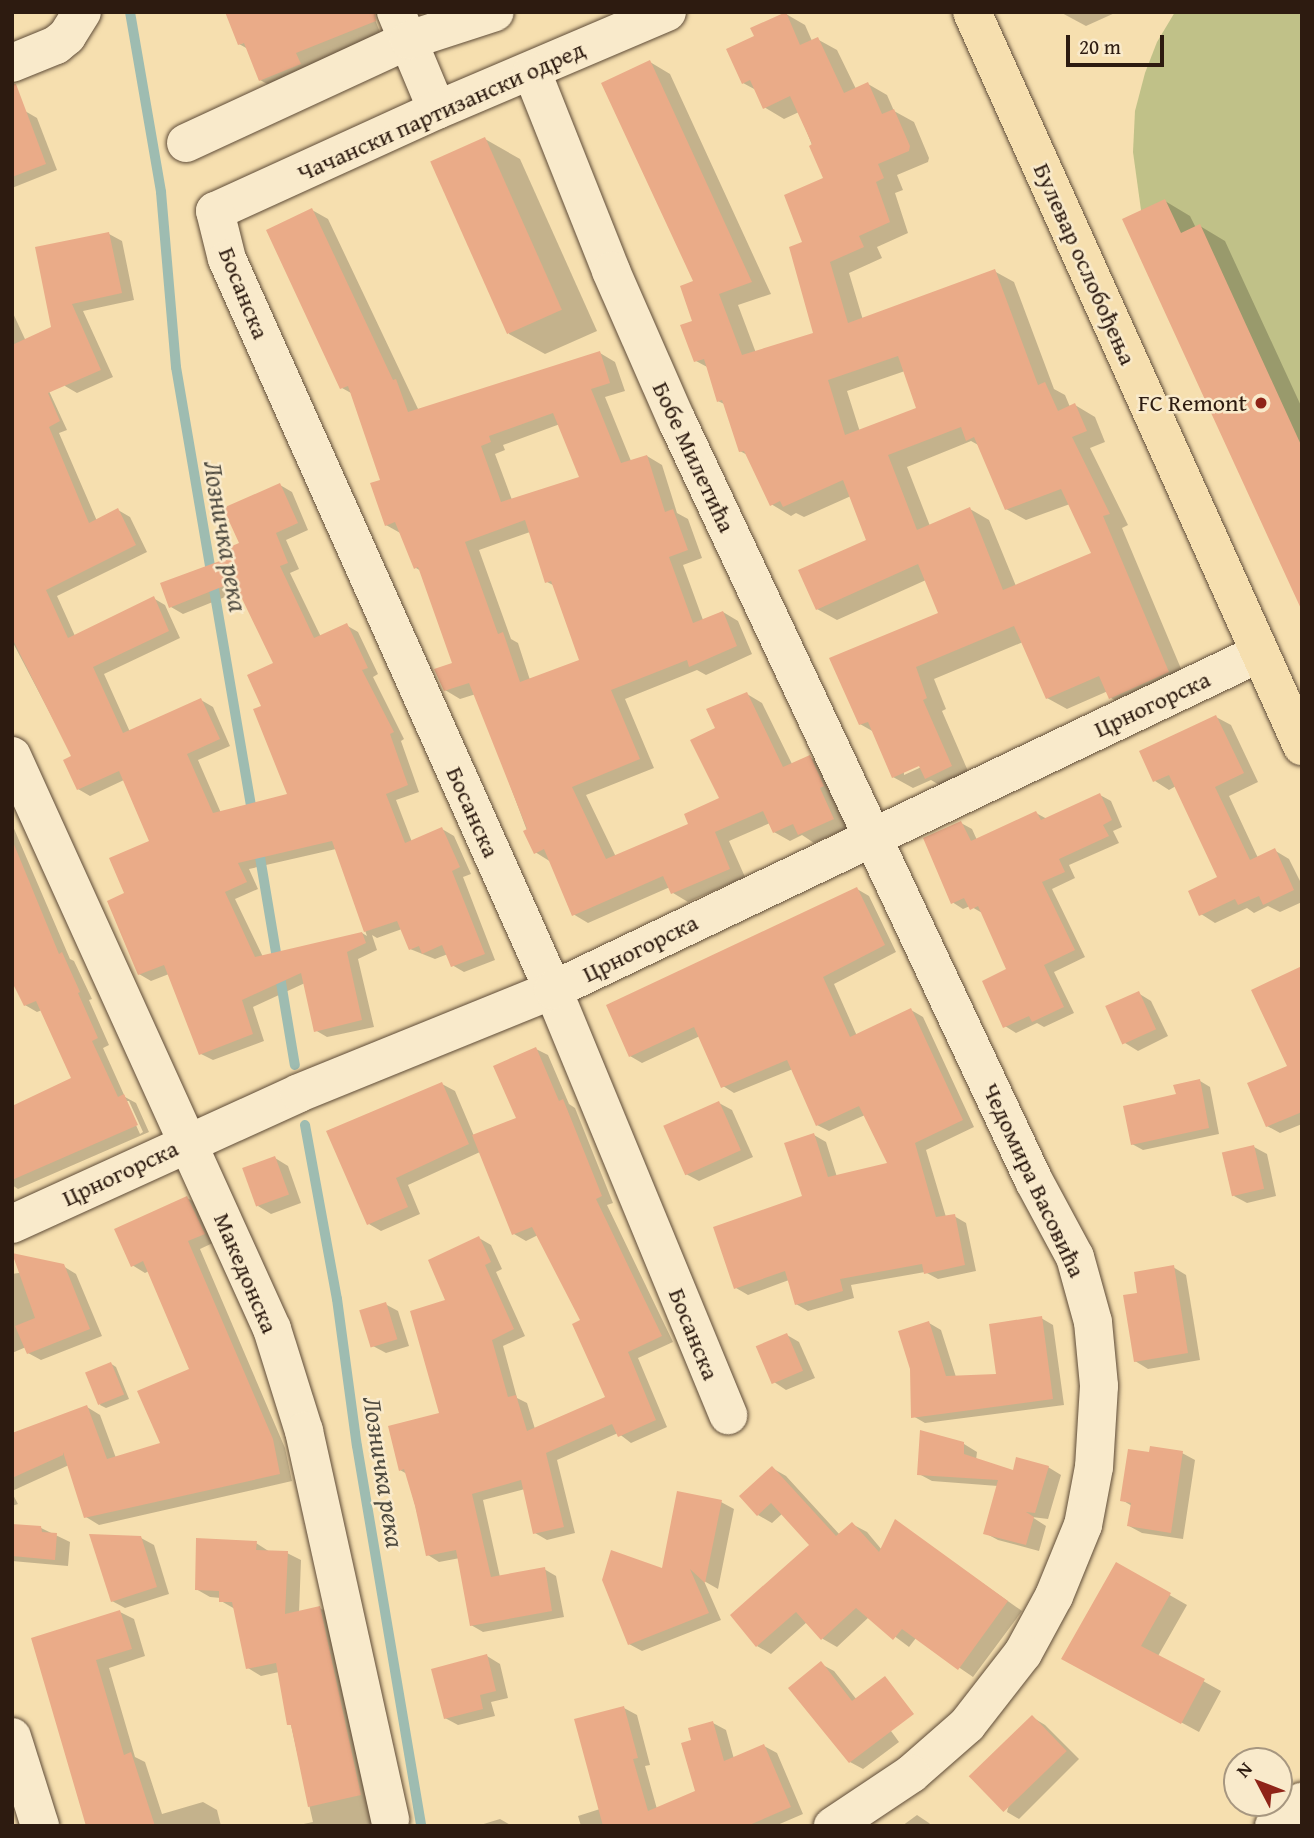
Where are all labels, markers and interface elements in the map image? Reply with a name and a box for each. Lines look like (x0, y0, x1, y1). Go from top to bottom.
scale bar (1069, 21, 1167, 65)
text: 20 m (1079, 31, 1121, 62)
street label: Чачански партизански одред (293, 34, 589, 188)
street label: Булевар ослобођења (1028, 159, 1142, 369)
street label: Босанска (213, 243, 275, 343)
street label: Бобе Милетића (646, 377, 742, 537)
place label: FC Remont (1138, 389, 1247, 417)
marker: FC Remont (1253, 395, 1269, 411)
water label: Лозничка река (197, 458, 255, 614)
street label: Црногорска (1089, 665, 1215, 743)
street label: Босанска (440, 762, 506, 862)
street label: Црногорска (578, 908, 702, 988)
street label: Чедомира Васовића (976, 1078, 1092, 1282)
street label: Црногорска (57, 1134, 183, 1212)
street label: Македонска (208, 1208, 284, 1338)
street label: Босанска (663, 1284, 725, 1384)
water label: Лозничка река (357, 1394, 411, 1550)
north arrow (1223, 1747, 1293, 1817)
text: N (1229, 1755, 1259, 1783)

